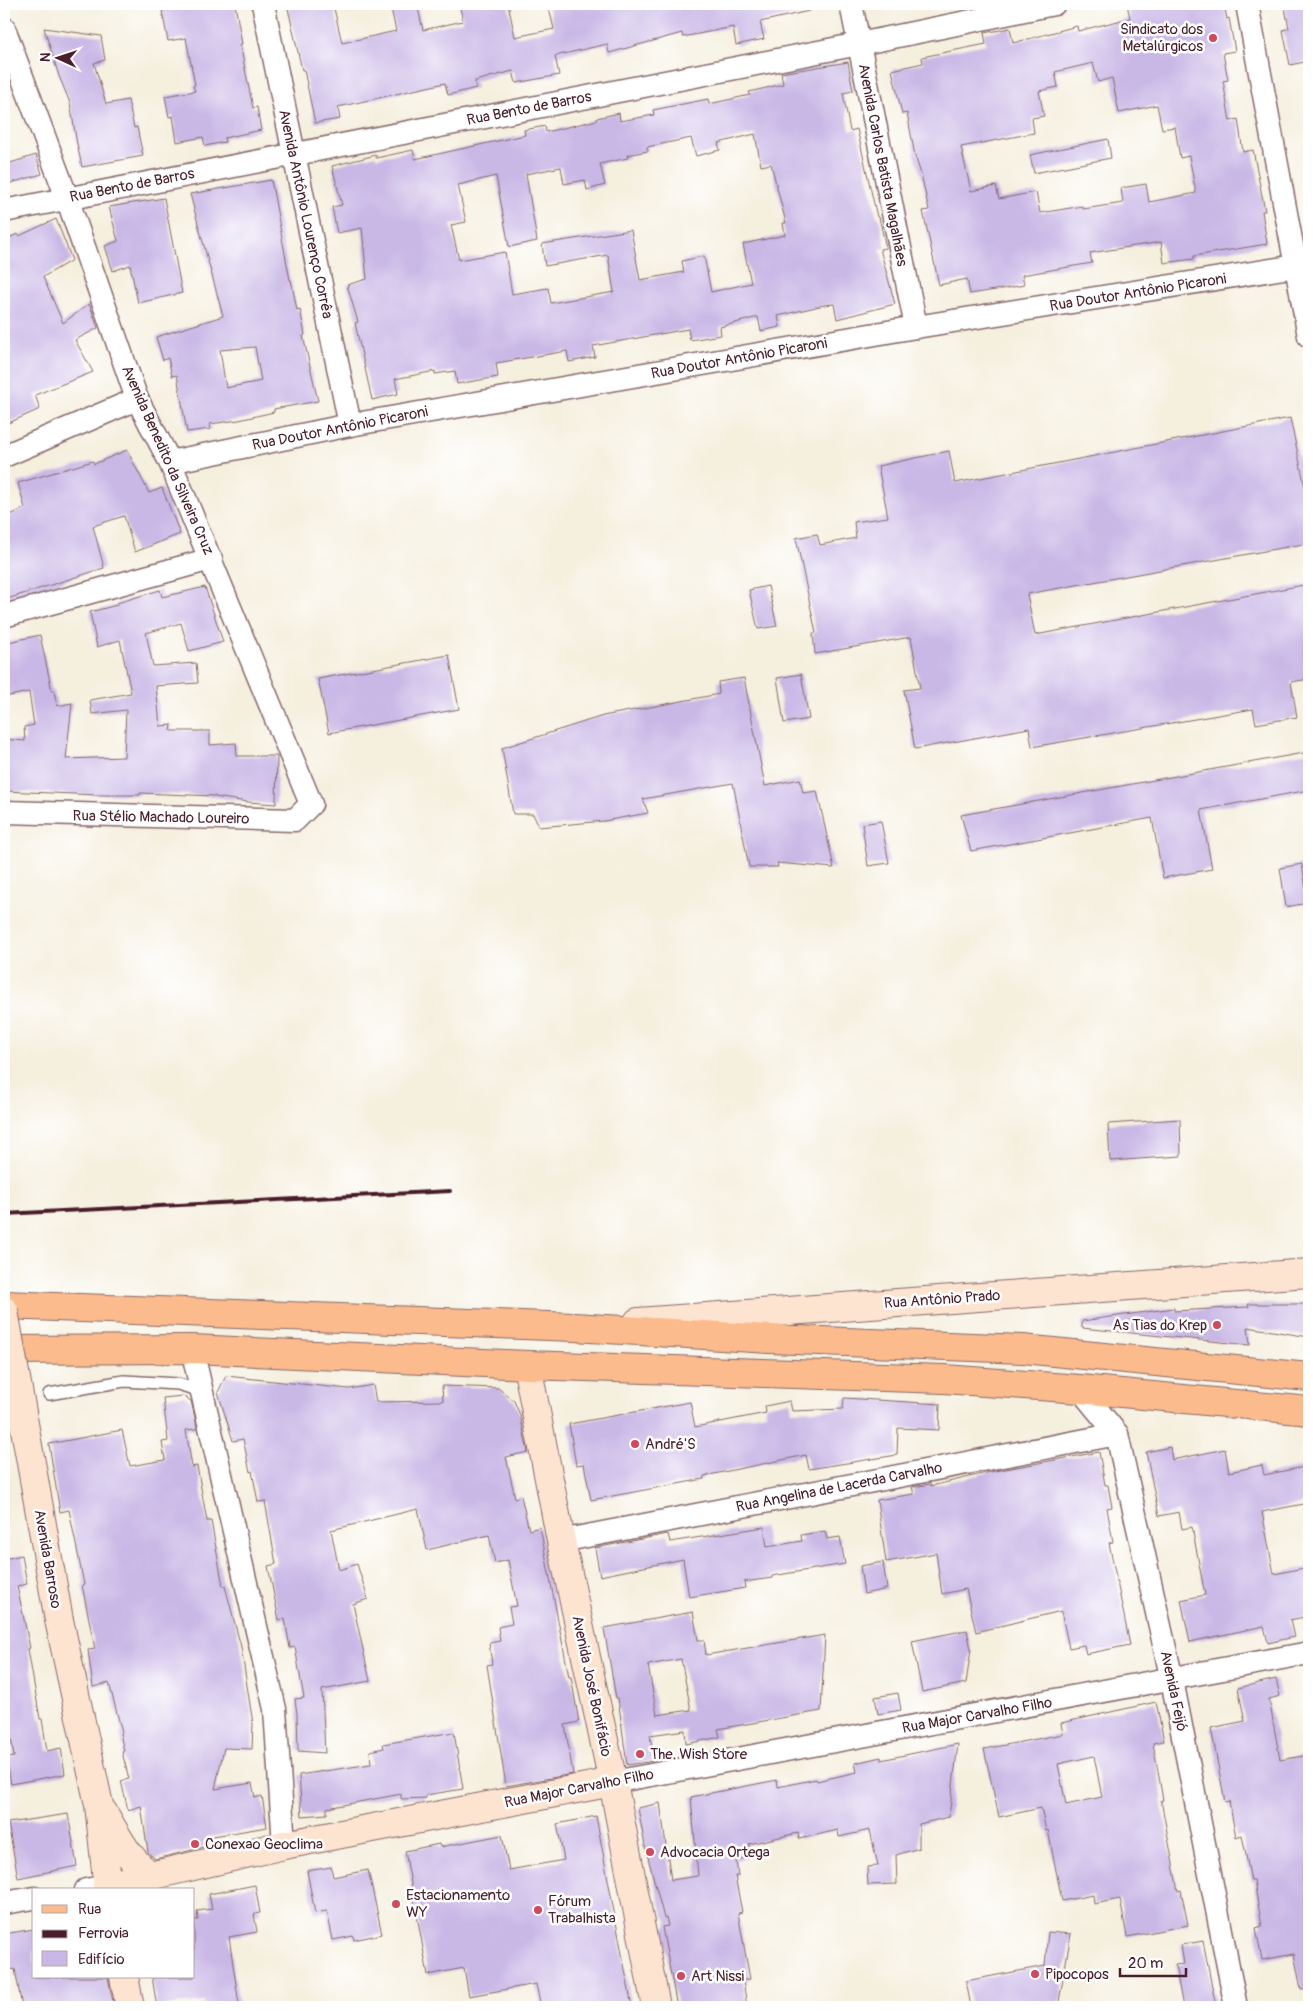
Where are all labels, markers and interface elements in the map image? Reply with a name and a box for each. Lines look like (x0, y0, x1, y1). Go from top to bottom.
place label: Sindicato dos Metalúrgicos (1120, 20, 1203, 56)
north arrow (32, 32, 82, 82)
marker: Sindicato dos Metalúrgicos (1207, 32, 1219, 44)
text: N (37, 52, 54, 63)
street label: Avenida Carlos Batista Magalhães (854, 62, 912, 268)
street label: Rua Bento de Barros (465, 87, 593, 130)
street label: Avenida Antônio Lourenço Corrêa (274, 108, 337, 320)
street label: Rua Bento de Barros (68, 164, 196, 207)
street label: Rua Doutor Antônio Picaroni (1048, 269, 1228, 316)
street label: Rua Doutor Antônio Picaroni (649, 334, 829, 383)
street label: Avenida Benedito da Silveira Cruz (117, 363, 218, 558)
street label: Rua Doutor Antônio Picaroni (251, 402, 430, 455)
street label: Rua Stélio Machado Loureiro (72, 806, 250, 829)
street label: Rua Antônio Prado (883, 1286, 1001, 1313)
place label: As Tias do Krep (1112, 1316, 1207, 1335)
marker: As Tias do Krep (1211, 1319, 1223, 1331)
place label: André'S (645, 1435, 696, 1454)
marker: André'S (629, 1438, 641, 1450)
street label: Rua Angelina de Lacerda Carvalho (734, 1458, 944, 1517)
street label: Avenida Barroso (29, 1508, 66, 1610)
street label: Avenida José Bonifácio (567, 1614, 616, 1758)
street label: Avenida Feijó (1156, 1649, 1191, 1733)
street label: Rua Major Carvalho Filho (901, 1693, 1054, 1738)
place label: The. Wish Store (650, 1745, 748, 1764)
marker: The. Wish Store (634, 1748, 646, 1760)
street label: Rua Major Carvalho Filho (503, 1765, 655, 1812)
place label: Conexao Geoclima (205, 1835, 323, 1854)
marker: Conexao Geoclima (189, 1838, 201, 1850)
place label: Advocacia Ortega (660, 1843, 770, 1862)
marker: Advocacia Ortega (644, 1846, 656, 1858)
place label: Estacionamento WY (406, 1886, 510, 1922)
legend (32, 1888, 195, 1978)
place label: Fórum Trabalhista (548, 1892, 616, 1928)
marker: Estacionamento WY (390, 1898, 402, 1910)
text: Rua (78, 1900, 101, 1919)
marker: Fórum Trabalhista (532, 1904, 544, 1916)
text: Ferrovia (78, 1924, 129, 1943)
scale bar (1120, 1946, 1187, 1978)
text: Edifício (78, 1950, 124, 1969)
text: 20 m (1128, 1954, 1163, 1973)
place label: Pipocopos (1045, 1965, 1109, 1984)
place label: Art Nissi (691, 1967, 745, 1986)
marker: Pipocopos (1029, 1968, 1041, 1980)
marker: Art Nissi (675, 1970, 687, 1982)

